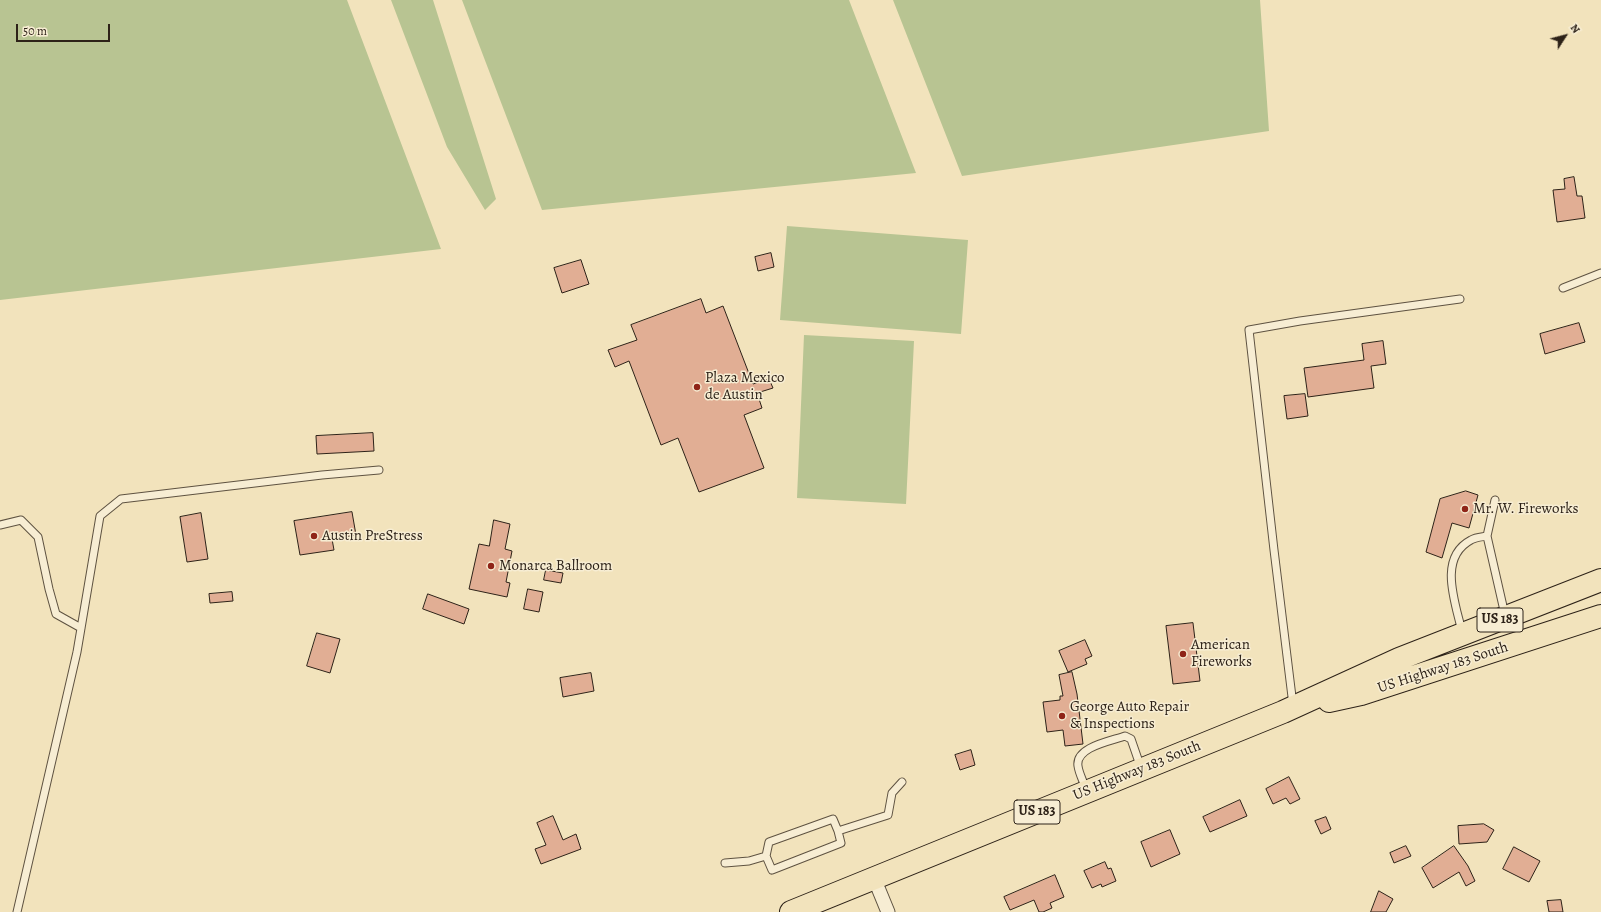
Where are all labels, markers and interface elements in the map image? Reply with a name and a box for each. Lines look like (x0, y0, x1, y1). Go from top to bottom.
scale bar (18, 16, 112, 42)
north arrow (1545, 16, 1585, 56)
text: N (1567, 21, 1584, 36)
text: 50 m (23, 23, 47, 39)
place label: Plaza Mexico de Austin (705, 369, 785, 404)
marker: Plaza Mexico de Austin (692, 382, 702, 392)
place label: Mr. W. Fireworks (1473, 500, 1579, 518)
marker: Mr. W. Fireworks (1460, 504, 1470, 514)
place label: Austin PreStress (322, 527, 423, 545)
marker: Austin PreStress (309, 531, 319, 541)
place label: Monarca Ballroom (499, 557, 612, 575)
marker: Monarca Ballroom (486, 561, 496, 571)
road number: US 183 (1477, 608, 1523, 632)
place label: American Fireworks (1191, 636, 1252, 671)
street label: US Highway 183 South (1375, 638, 1511, 698)
marker: American Fireworks (1178, 649, 1188, 659)
place label: George Auto Repair & Inspections (1070, 698, 1189, 733)
marker: George Auto Repair & Inspections (1057, 711, 1067, 721)
street label: US Highway 183 South (1070, 737, 1204, 805)
road number: US 183 (1014, 800, 1060, 824)

